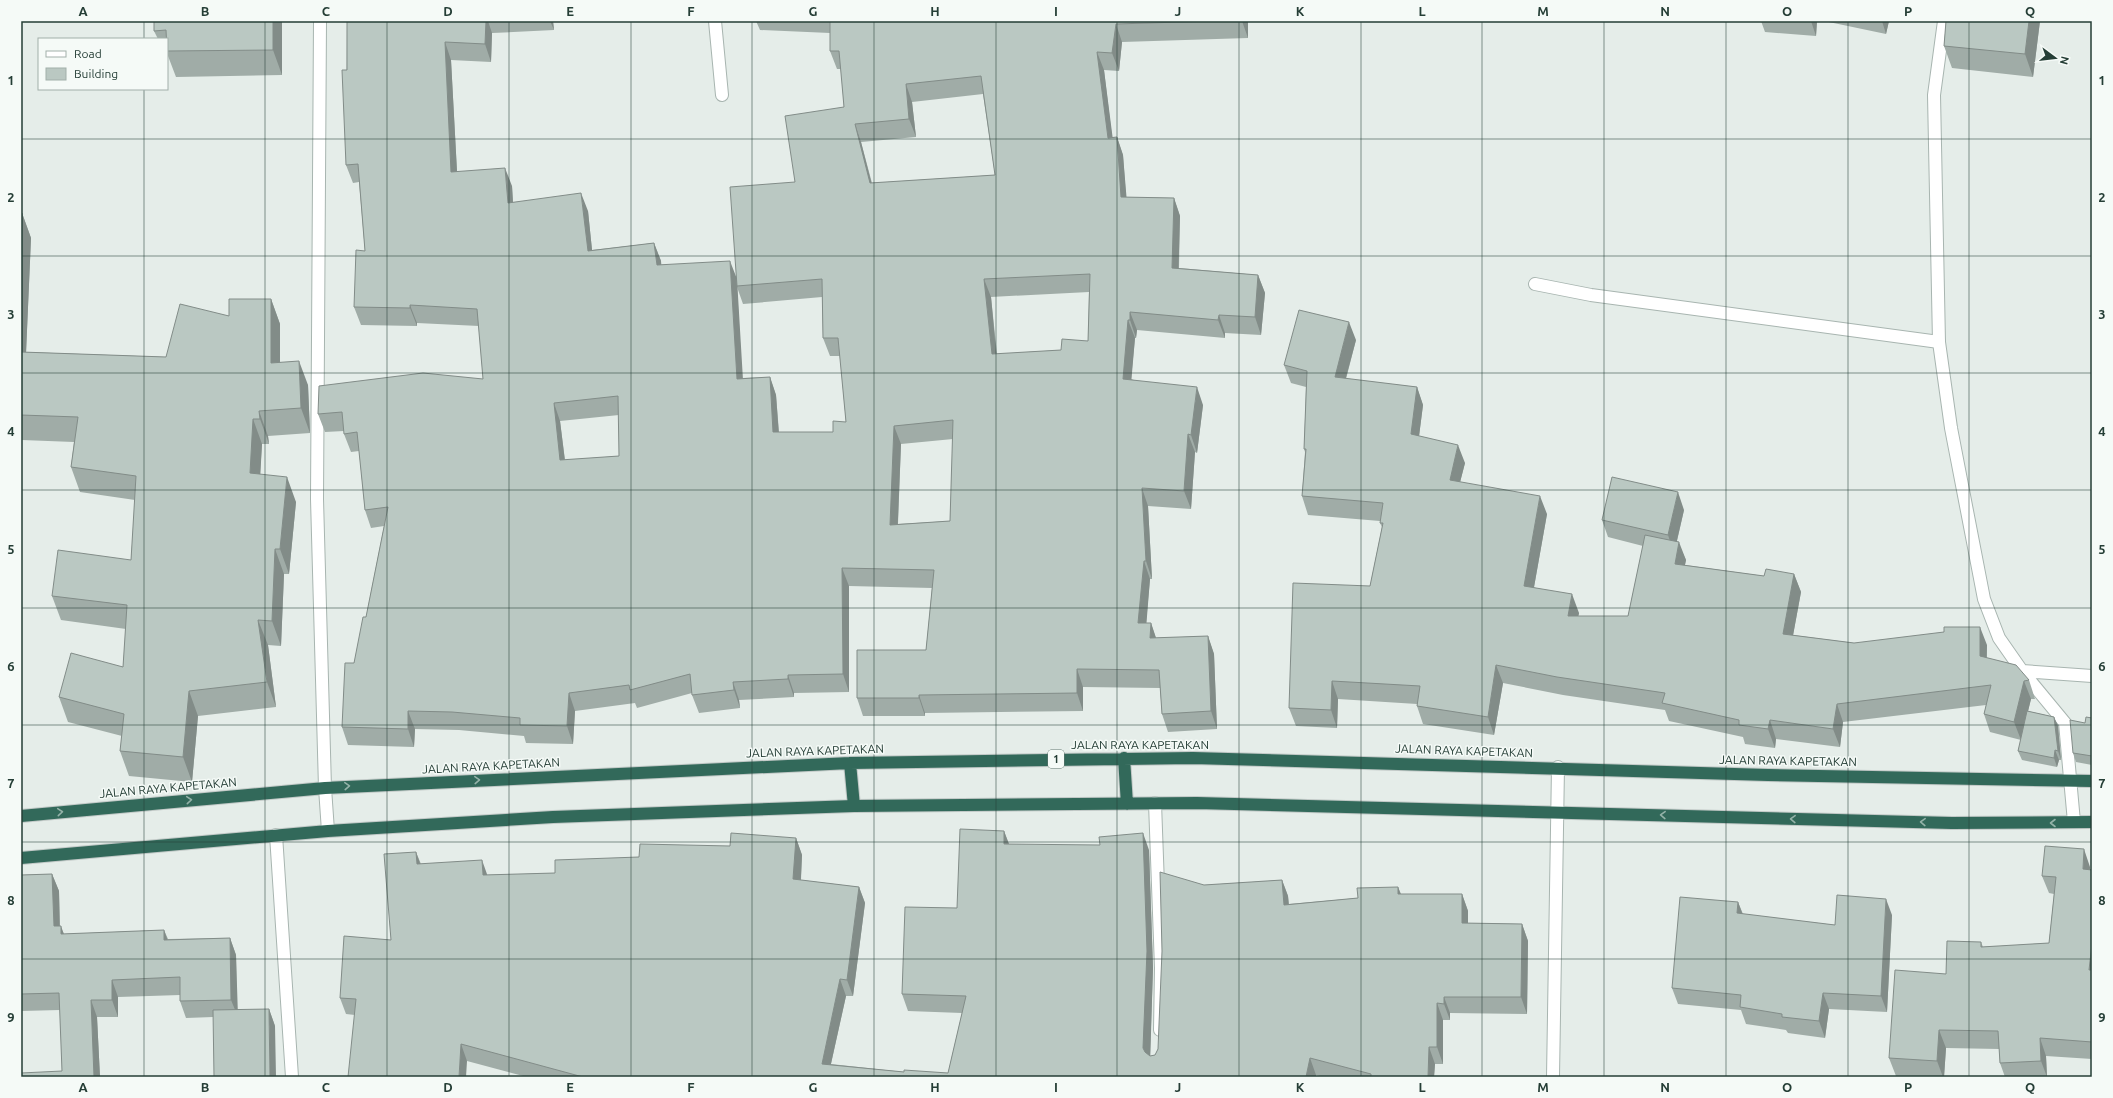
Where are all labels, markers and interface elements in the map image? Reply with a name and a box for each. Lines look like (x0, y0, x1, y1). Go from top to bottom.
text: A (78, 4, 88, 18)
text: B (201, 4, 210, 18)
text: C (322, 4, 331, 18)
text: D (443, 4, 453, 18)
text: E (566, 4, 574, 18)
text: F (687, 4, 695, 18)
text: G (809, 4, 818, 18)
text: H (930, 4, 940, 18)
text: I (1054, 4, 1058, 18)
text: J (1175, 4, 1181, 18)
text: K (1296, 4, 1305, 18)
text: L (1418, 4, 1426, 18)
text: M (1537, 4, 1549, 18)
text: N (1660, 4, 1670, 18)
text: O (1782, 4, 1792, 18)
text: P (1904, 4, 1912, 18)
text: Q (2025, 4, 2035, 18)
legend (38, 38, 168, 90)
north arrow (2035, 38, 2075, 78)
text: Road (74, 47, 102, 60)
text: N (2058, 55, 2072, 66)
text: Building (74, 67, 118, 80)
text: 1 (7, 73, 15, 87)
text: 1 (2098, 73, 2106, 87)
text: 2 (7, 190, 15, 204)
text: 2 (2098, 190, 2106, 204)
text: 3 (7, 307, 15, 321)
text: 3 (2098, 307, 2106, 321)
text: 4 (7, 424, 15, 438)
text: 4 (2098, 424, 2106, 438)
text: 5 (7, 542, 15, 556)
text: 5 (2098, 542, 2106, 556)
text: 6 (7, 659, 15, 673)
text: 6 (2098, 659, 2106, 673)
street label: JALAN RAYA KAPETAKAN (1071, 738, 1209, 751)
street label: JALAN RAYA KAPETAKAN (746, 742, 884, 759)
street label: JALAN RAYA KAPETAKAN (1395, 742, 1533, 759)
road number: 1 (1048, 750, 1064, 768)
street label: JALAN RAYA KAPETAKAN (1719, 753, 1857, 768)
street label: JALAN RAYA KAPETAKAN (422, 755, 560, 776)
street label: JALAN RAYA KAPETAKAN (99, 775, 237, 800)
text: 7 (7, 776, 15, 790)
one-way arrow (473, 776, 480, 785)
text: 7 (2098, 776, 2106, 790)
one-way arrow (344, 782, 350, 791)
one-way arrow (186, 796, 192, 805)
one-way arrow (57, 808, 63, 817)
one-way arrow (1660, 811, 1666, 820)
one-way arrow (1790, 815, 1796, 823)
one-way arrow (1920, 818, 1926, 826)
one-way arrow (2050, 819, 2056, 827)
text: 8 (7, 893, 15, 907)
text: 8 (2098, 893, 2106, 907)
text: 9 (7, 1010, 15, 1024)
text: 9 (2098, 1010, 2106, 1024)
text: A (78, 1080, 88, 1094)
text: B (201, 1080, 210, 1094)
text: C (322, 1080, 331, 1094)
text: D (443, 1080, 453, 1094)
text: E (566, 1080, 574, 1094)
text: F (687, 1080, 695, 1094)
text: G (809, 1080, 818, 1094)
text: H (930, 1080, 940, 1094)
text: I (1054, 1080, 1058, 1094)
text: J (1175, 1080, 1181, 1094)
text: K (1296, 1080, 1305, 1094)
text: L (1418, 1080, 1426, 1094)
text: M (1537, 1080, 1549, 1094)
text: N (1660, 1080, 1670, 1094)
text: O (1782, 1080, 1792, 1094)
text: P (1904, 1080, 1912, 1094)
text: Q (2025, 1080, 2035, 1094)

